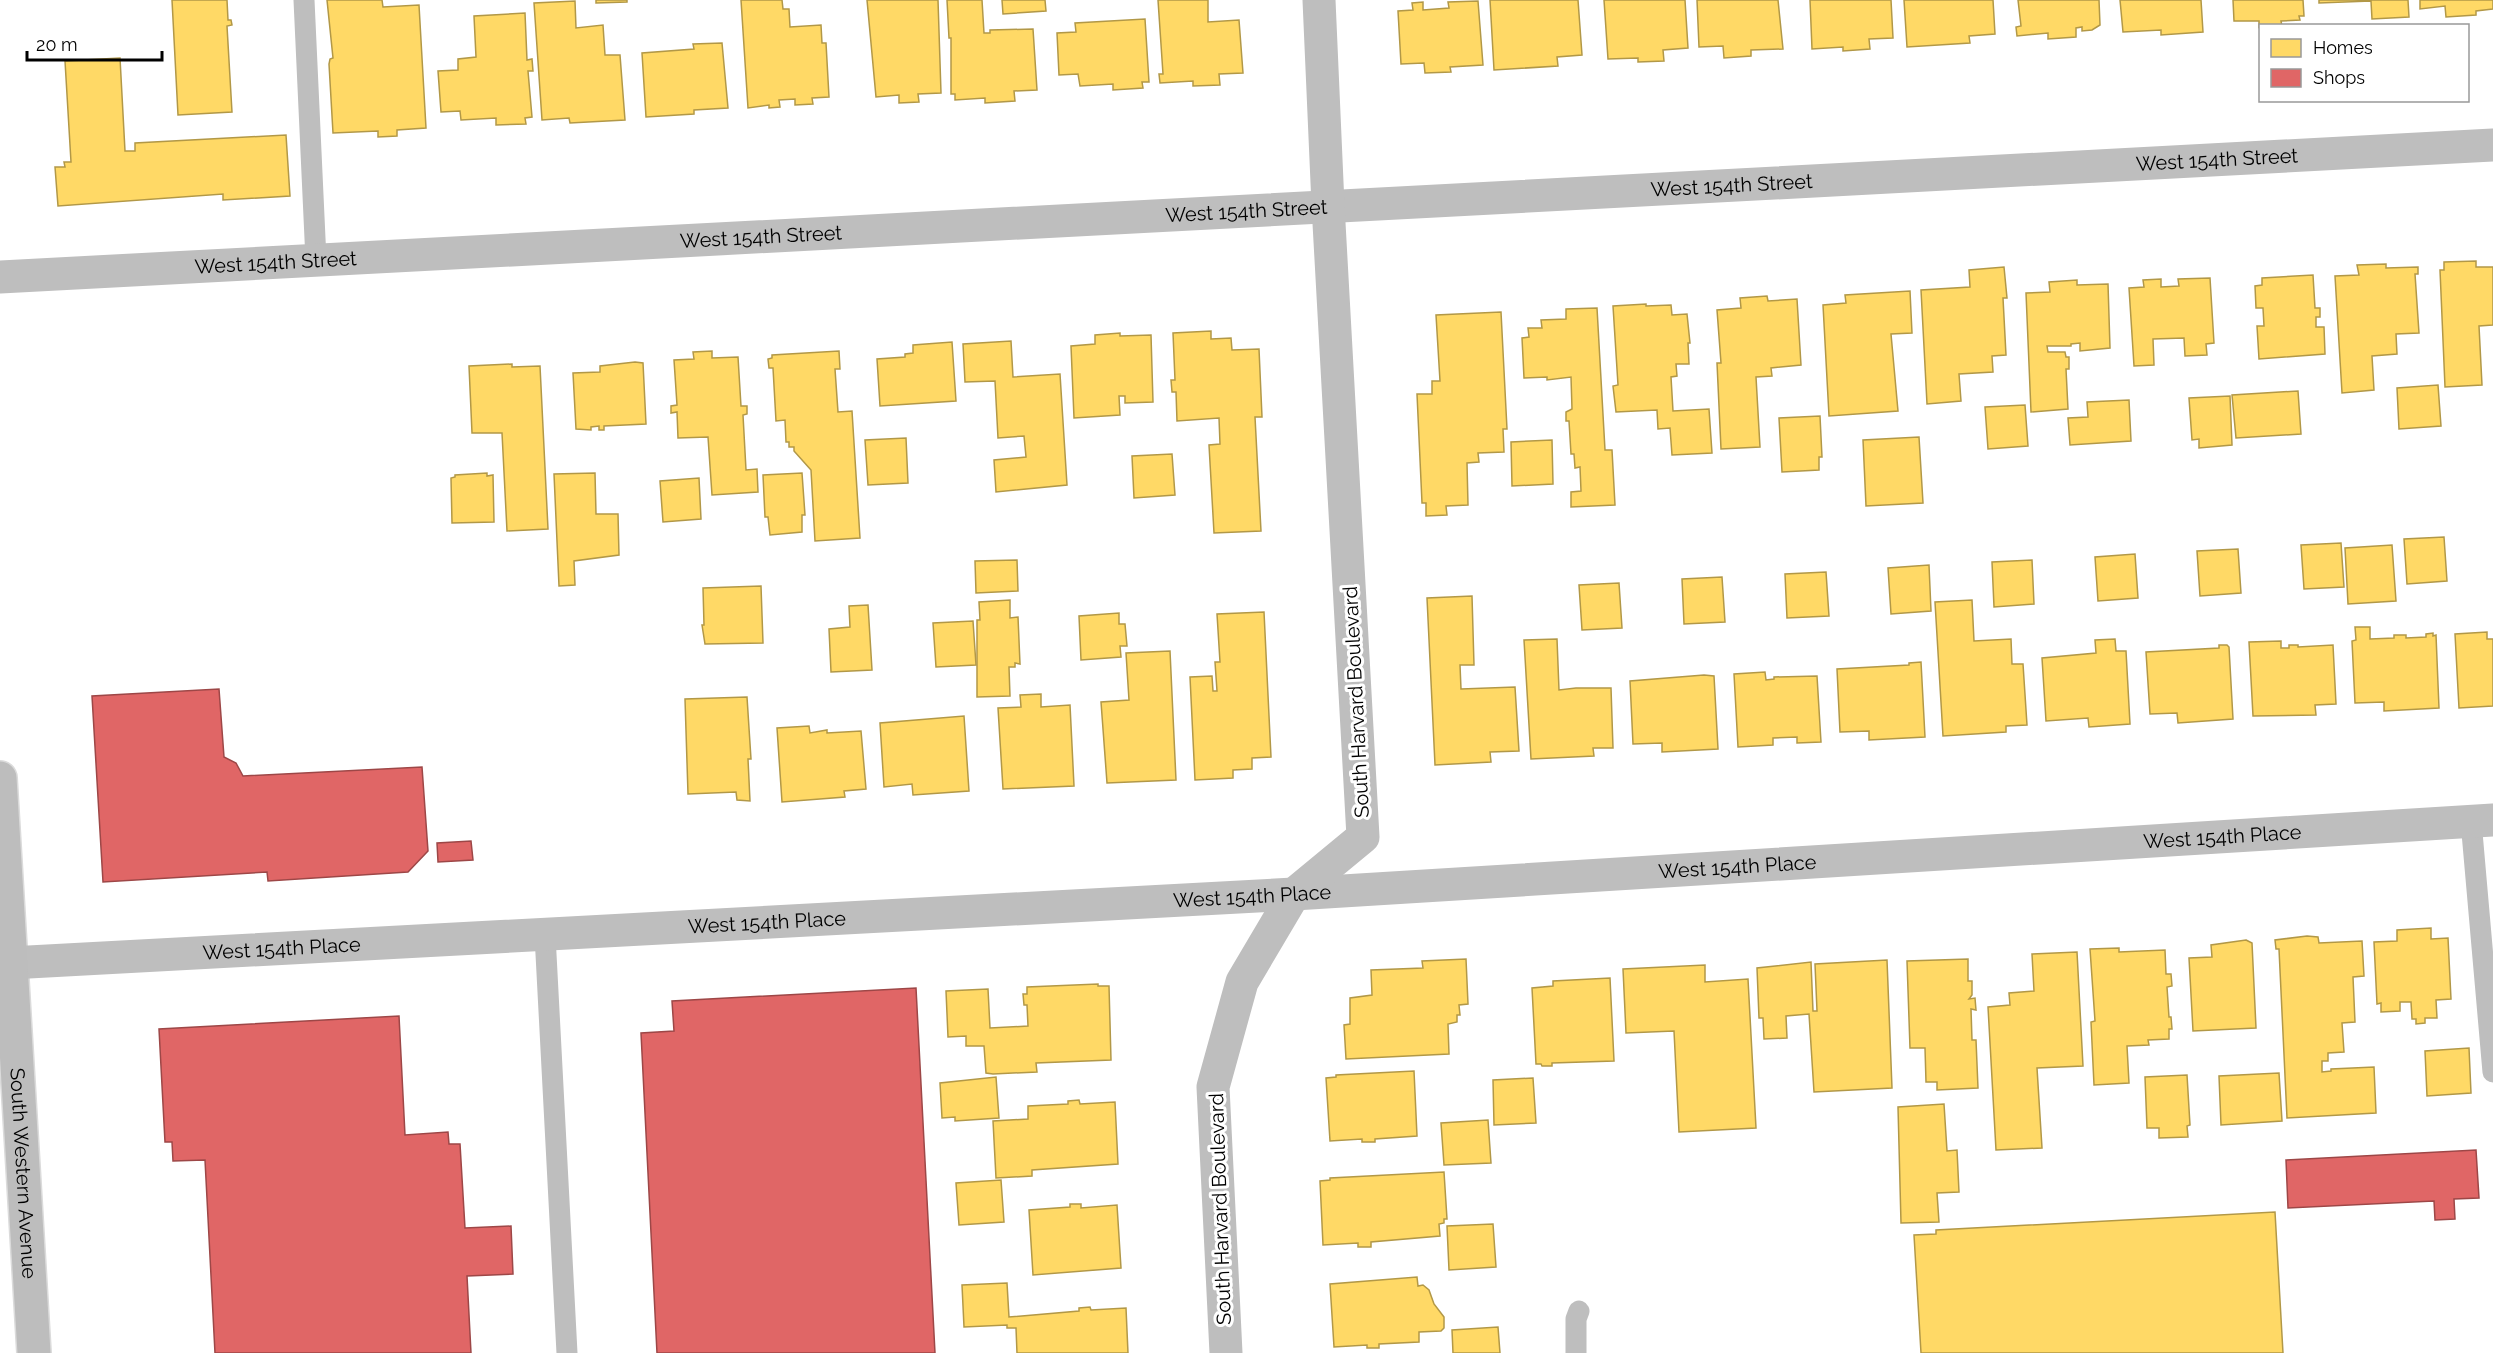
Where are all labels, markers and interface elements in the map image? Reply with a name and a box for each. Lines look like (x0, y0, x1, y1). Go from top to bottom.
scale bar (27, 24, 162, 62)
legend (2259, 24, 2469, 102)
text: 20 m (36, 34, 78, 55)
text: Homes (2313, 37, 2373, 58)
text: Shops (2313, 67, 2365, 88)
street label: West 154th Street (2135, 143, 2299, 176)
street label: West 154th Street (1650, 169, 1813, 202)
street label: West 154th Street (1165, 195, 1328, 227)
street label: West 154th Street (679, 220, 843, 253)
street label: West 154th Street (194, 246, 358, 279)
street label: South Harvard Boulevard (1338, 586, 1374, 818)
street label: West 154th Place (2143, 820, 2302, 854)
street label: West 154th Place (1658, 850, 1817, 883)
street label: West 154th Place (1173, 880, 1332, 912)
street label: West 154th Place (687, 906, 847, 939)
street label: West 154th Place (202, 932, 361, 965)
street label: South Western Avenue (5, 1067, 42, 1280)
street label: South Harvard Boulevard (1204, 1093, 1236, 1325)

